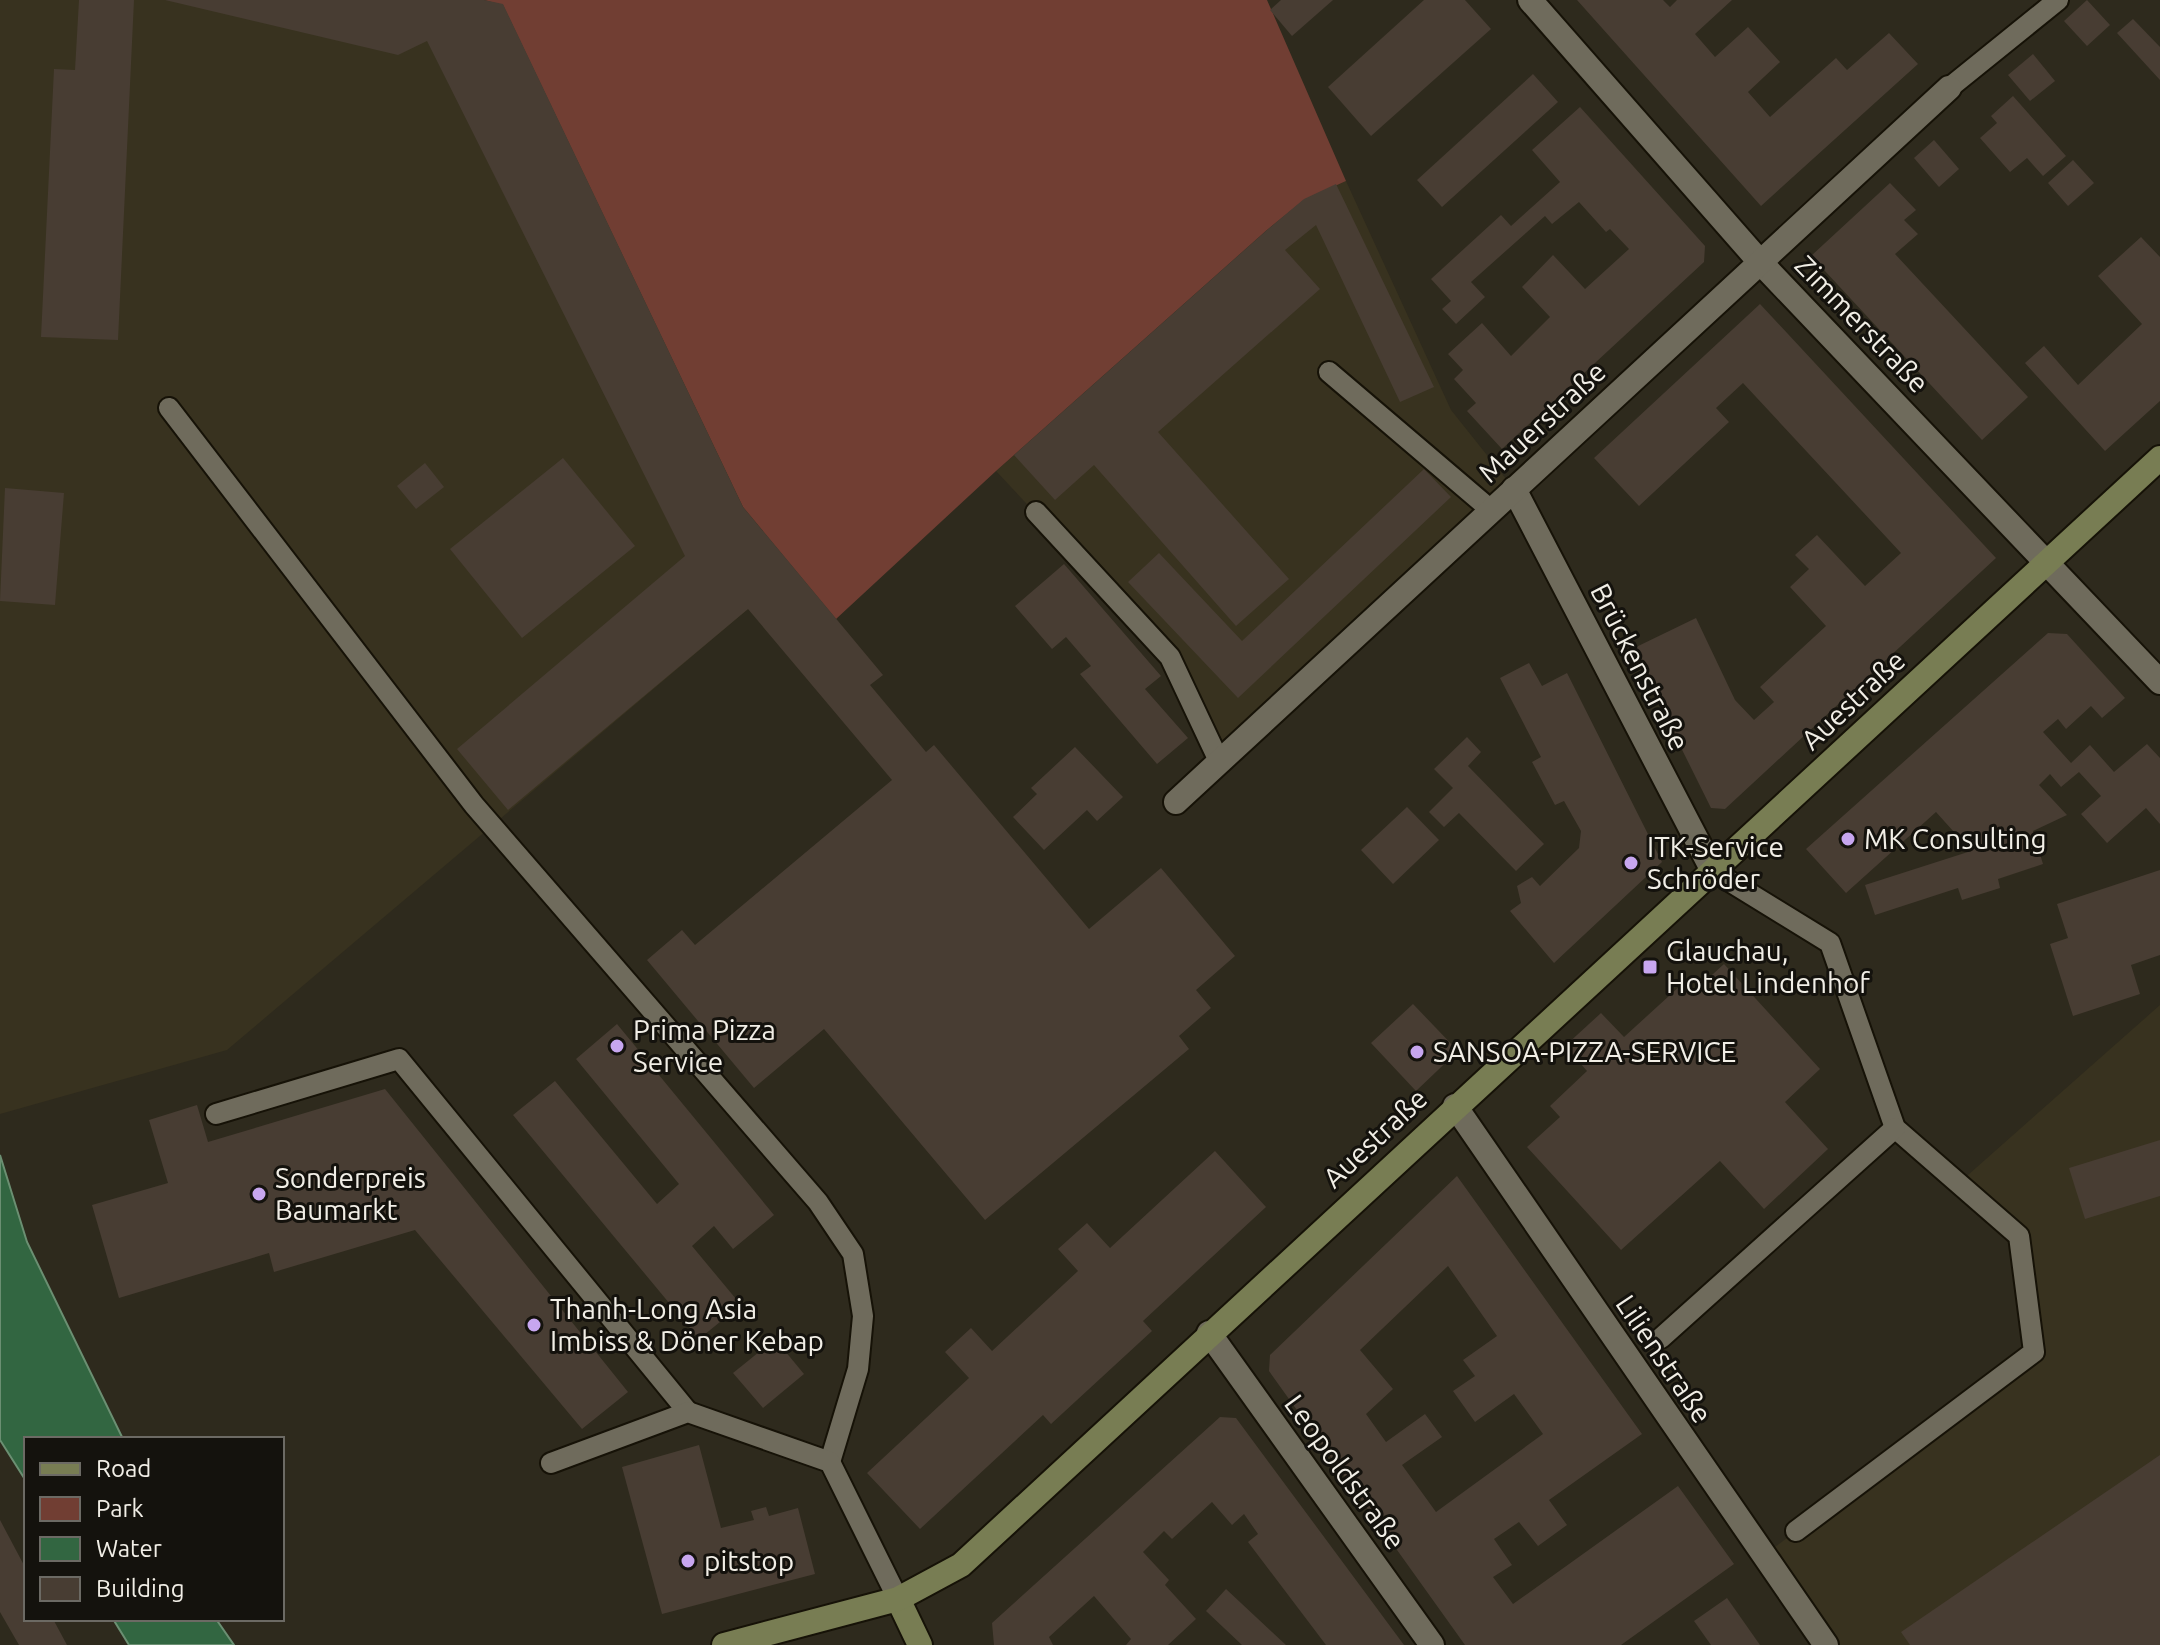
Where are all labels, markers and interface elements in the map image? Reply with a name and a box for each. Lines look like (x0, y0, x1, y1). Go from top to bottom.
street label: Zimmerstraße (1789, 249, 1935, 398)
street label: Mauerstraße (1472, 355, 1611, 488)
street label: Brückenstraße (1585, 578, 1696, 755)
street label: Auestraße (1795, 644, 1911, 755)
place label: MK Consulting (1864, 823, 2047, 854)
marker: MK Consulting (1839, 830, 1857, 848)
place label: ITK-Service Schröder (1647, 831, 1784, 894)
marker: ITK-Service Schröder (1622, 854, 1640, 872)
place label: Glauchau, Hotel Lindenhof (1666, 935, 1870, 998)
marker: Glauchau, Hotel Lindenhof (1641, 958, 1659, 976)
place label: Prima Pizza Service (633, 1014, 776, 1077)
place label: SANSOA-PIZZA-SERVICE (1433, 1036, 1736, 1067)
marker: Prima Pizza Service (608, 1037, 626, 1055)
marker: SANSOA-PIZZA-SERVICE (1408, 1043, 1426, 1061)
street label: Auestraße (1317, 1082, 1433, 1193)
place label: Sonderpreis Baumarkt (275, 1162, 426, 1225)
marker: Sonderpreis Baumarkt (250, 1185, 268, 1203)
street label: Lilienstraße (1610, 1289, 1718, 1428)
place label: Thanh-Long Asia Imbiss & Döner Kebap (550, 1293, 824, 1356)
marker: Thanh-Long Asia Imbiss & Döner Kebap (525, 1316, 543, 1334)
street label: Leopoldstraße (1279, 1389, 1412, 1555)
legend (24, 1437, 284, 1621)
text: Road (96, 1455, 151, 1482)
text: Park (96, 1495, 144, 1522)
text: Water (96, 1535, 162, 1562)
place label: pitstop (704, 1545, 794, 1576)
marker: pitstop (679, 1552, 697, 1570)
text: Building (96, 1575, 184, 1602)

